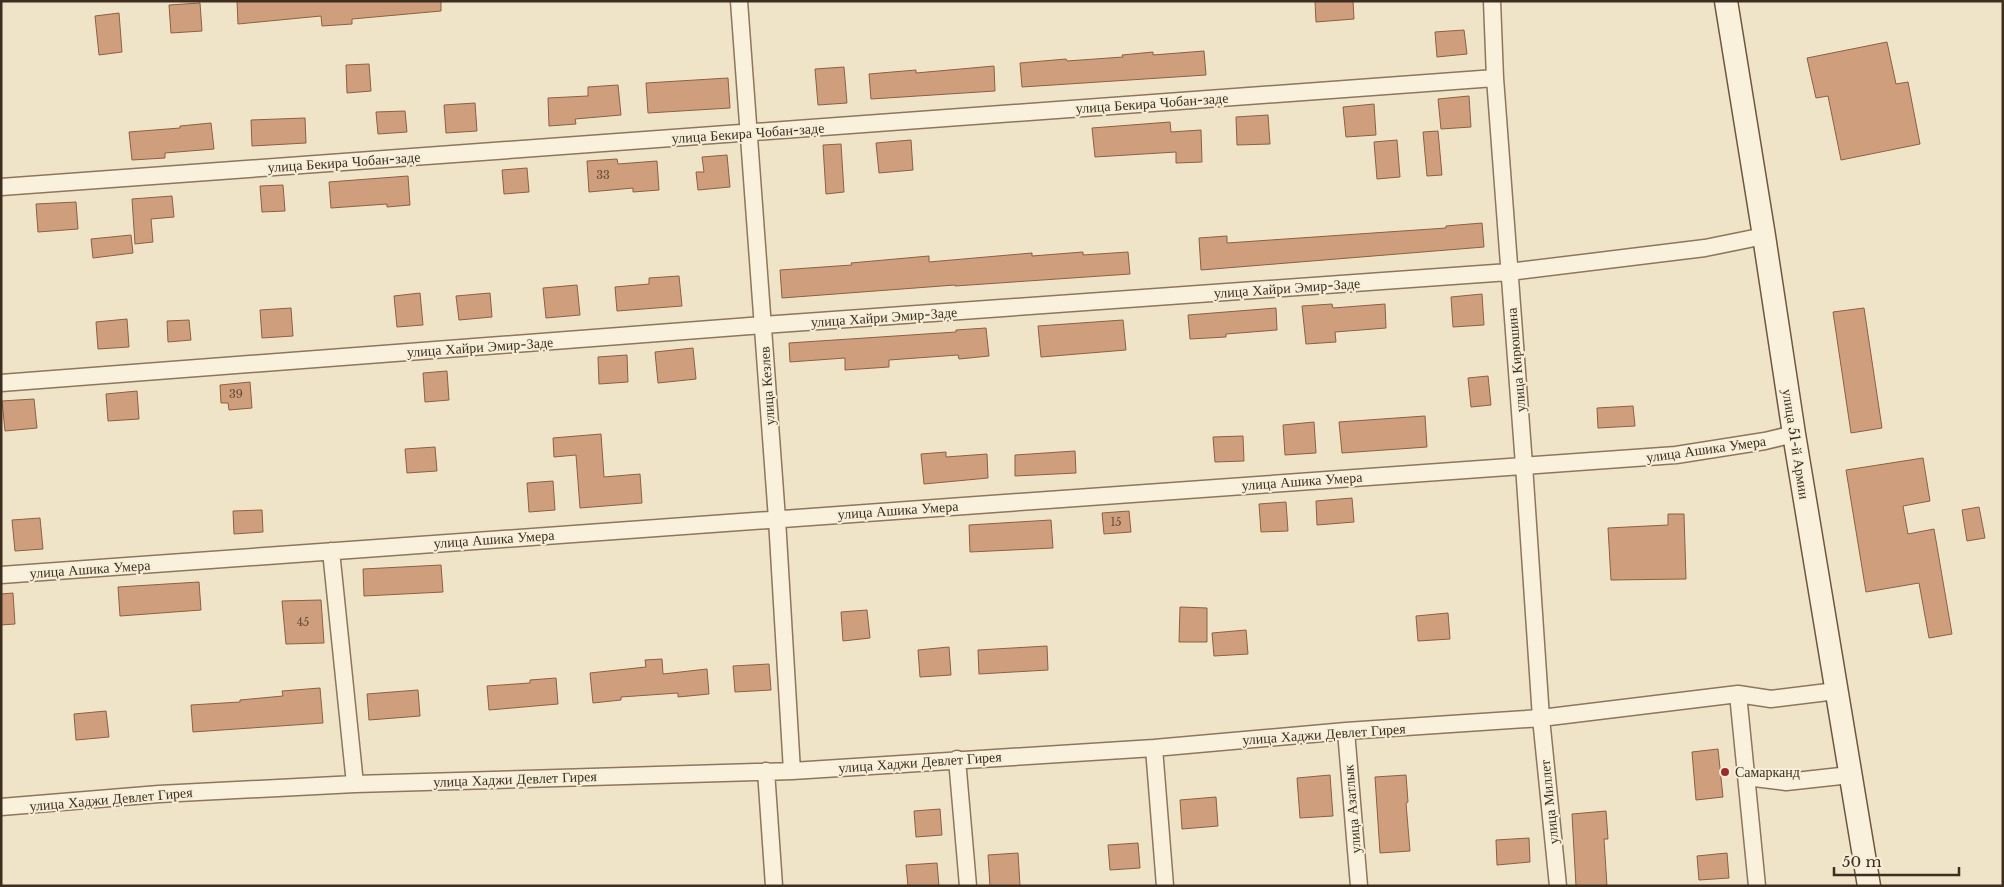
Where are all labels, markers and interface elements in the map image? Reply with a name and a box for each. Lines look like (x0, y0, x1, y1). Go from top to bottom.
street label: улица Бекира Чобан-заде (1075, 89, 1229, 117)
street label: улица Бекира Чобан-заде (671, 119, 825, 147)
street label: улица Бекира Чобан-заде (267, 148, 421, 176)
house number: 33 (596, 168, 610, 182)
street label: улица Хайри Эмир-Заде (1213, 274, 1361, 302)
street label: улица Хайри Эмир-Заде (810, 303, 958, 331)
street label: улица Кирюшина (1502, 306, 1530, 413)
street label: улица Хайри Эмир-Заде (406, 333, 554, 361)
street label: улица Кезлев (755, 346, 779, 426)
house number: 39 (229, 387, 243, 401)
street label: улица 51-й Армии (1778, 388, 1814, 501)
street label: улица Ашика Умера (1645, 432, 1768, 466)
street label: улица Ашика Умера (1241, 468, 1364, 494)
street label: улица Ашика Умера (837, 497, 960, 523)
house number: 15 (1110, 515, 1122, 529)
street label: улица Ашика Умера (433, 526, 556, 552)
street label: улица Ашика Умера (29, 556, 152, 582)
house number: 45 (297, 615, 309, 629)
street label: улица Хаджи Девлет Гирея (1242, 719, 1407, 749)
street label: улица Хаджи Девлет Гирея (838, 747, 1003, 777)
street label: улица Миллет (1536, 759, 1562, 845)
place label: Самарканд (1735, 763, 1800, 781)
street label: улица Азатлык (1339, 764, 1365, 854)
marker: Самарканд (1719, 766, 1731, 778)
street label: улица Хаджи Девлет Гирея (433, 767, 598, 791)
street label: улица Хаджи Девлет Гирея (29, 783, 194, 815)
scale bar (1834, 844, 1959, 876)
text: 50 m (1842, 852, 1882, 871)

